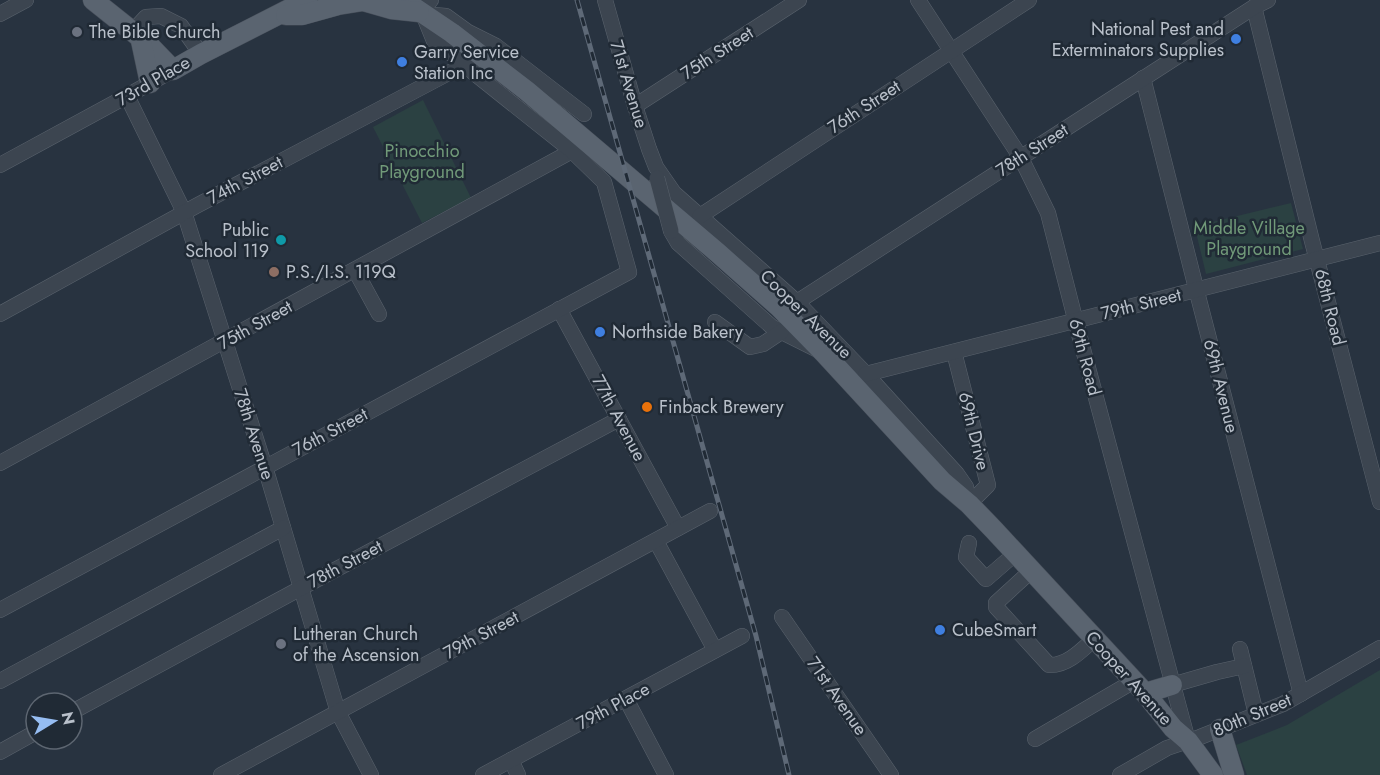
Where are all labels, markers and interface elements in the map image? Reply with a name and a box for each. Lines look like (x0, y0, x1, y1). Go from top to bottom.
place label: National Pest and Exterminators Supplies (1052, 16, 1224, 63)
place label: The Bible Church (89, 19, 220, 45)
street label: 75th Street (676, 19, 759, 86)
marker: The Bible Church (70, 25, 84, 39)
marker: National Pest and Exterminators Supplies (1229, 32, 1243, 46)
street label: 71st Avenue (603, 37, 655, 131)
place label: Garry Service Station Inc (414, 39, 519, 86)
street label: 73rd Place (111, 49, 195, 113)
marker: Garry Service Station Inc (395, 55, 409, 69)
street label: 76th Street (823, 73, 906, 140)
street label: 78th Street (991, 117, 1074, 183)
park label: Pinocchio Playground (379, 138, 465, 185)
street label: 74th Street (203, 149, 288, 211)
park label: Middle Village Playground (1193, 215, 1305, 262)
place label: Public School 119 (185, 217, 269, 264)
marker: Public School 119 (274, 233, 288, 247)
place label: P.S./I.S. 119Q (286, 259, 397, 285)
street label: Cooper Avenue (754, 263, 858, 365)
marker: P.S./I.S. 119Q (267, 265, 281, 279)
street label: 68th Road (1308, 266, 1352, 348)
street label: 79th Street (1098, 281, 1185, 327)
street label: 75th Street (213, 293, 298, 356)
street label: 69th Road (1062, 316, 1108, 398)
place label: Northside Bakery (612, 319, 743, 345)
marker: Northside Bakery (593, 325, 607, 339)
street label: 69th Avenue (1197, 336, 1245, 436)
street label: 77th Avenue (585, 370, 653, 466)
street label: 78th Avenue (227, 385, 281, 483)
street label: 69th Drive (952, 389, 996, 473)
place label: Finback Brewery (659, 394, 784, 420)
marker: Finback Brewery (640, 400, 654, 414)
street label: 76th Street (288, 401, 373, 463)
street label: 78th Street (303, 533, 388, 595)
street label: 79th Street (439, 604, 524, 666)
place label: CubeSmart (952, 617, 1037, 643)
place label: Lutheran Church of the Ascension (293, 621, 420, 668)
marker: CubeSmart (933, 623, 947, 637)
street label: Cooper Avenue (1079, 625, 1179, 731)
marker: Lutheran Church of the Ascension (274, 637, 288, 651)
street label: 71st Avenue (800, 651, 874, 741)
street label: 79th Place (572, 676, 654, 736)
street label: 80th Street (1209, 687, 1296, 743)
north arrow (24, 691, 84, 751)
text: N (56, 710, 81, 727)

